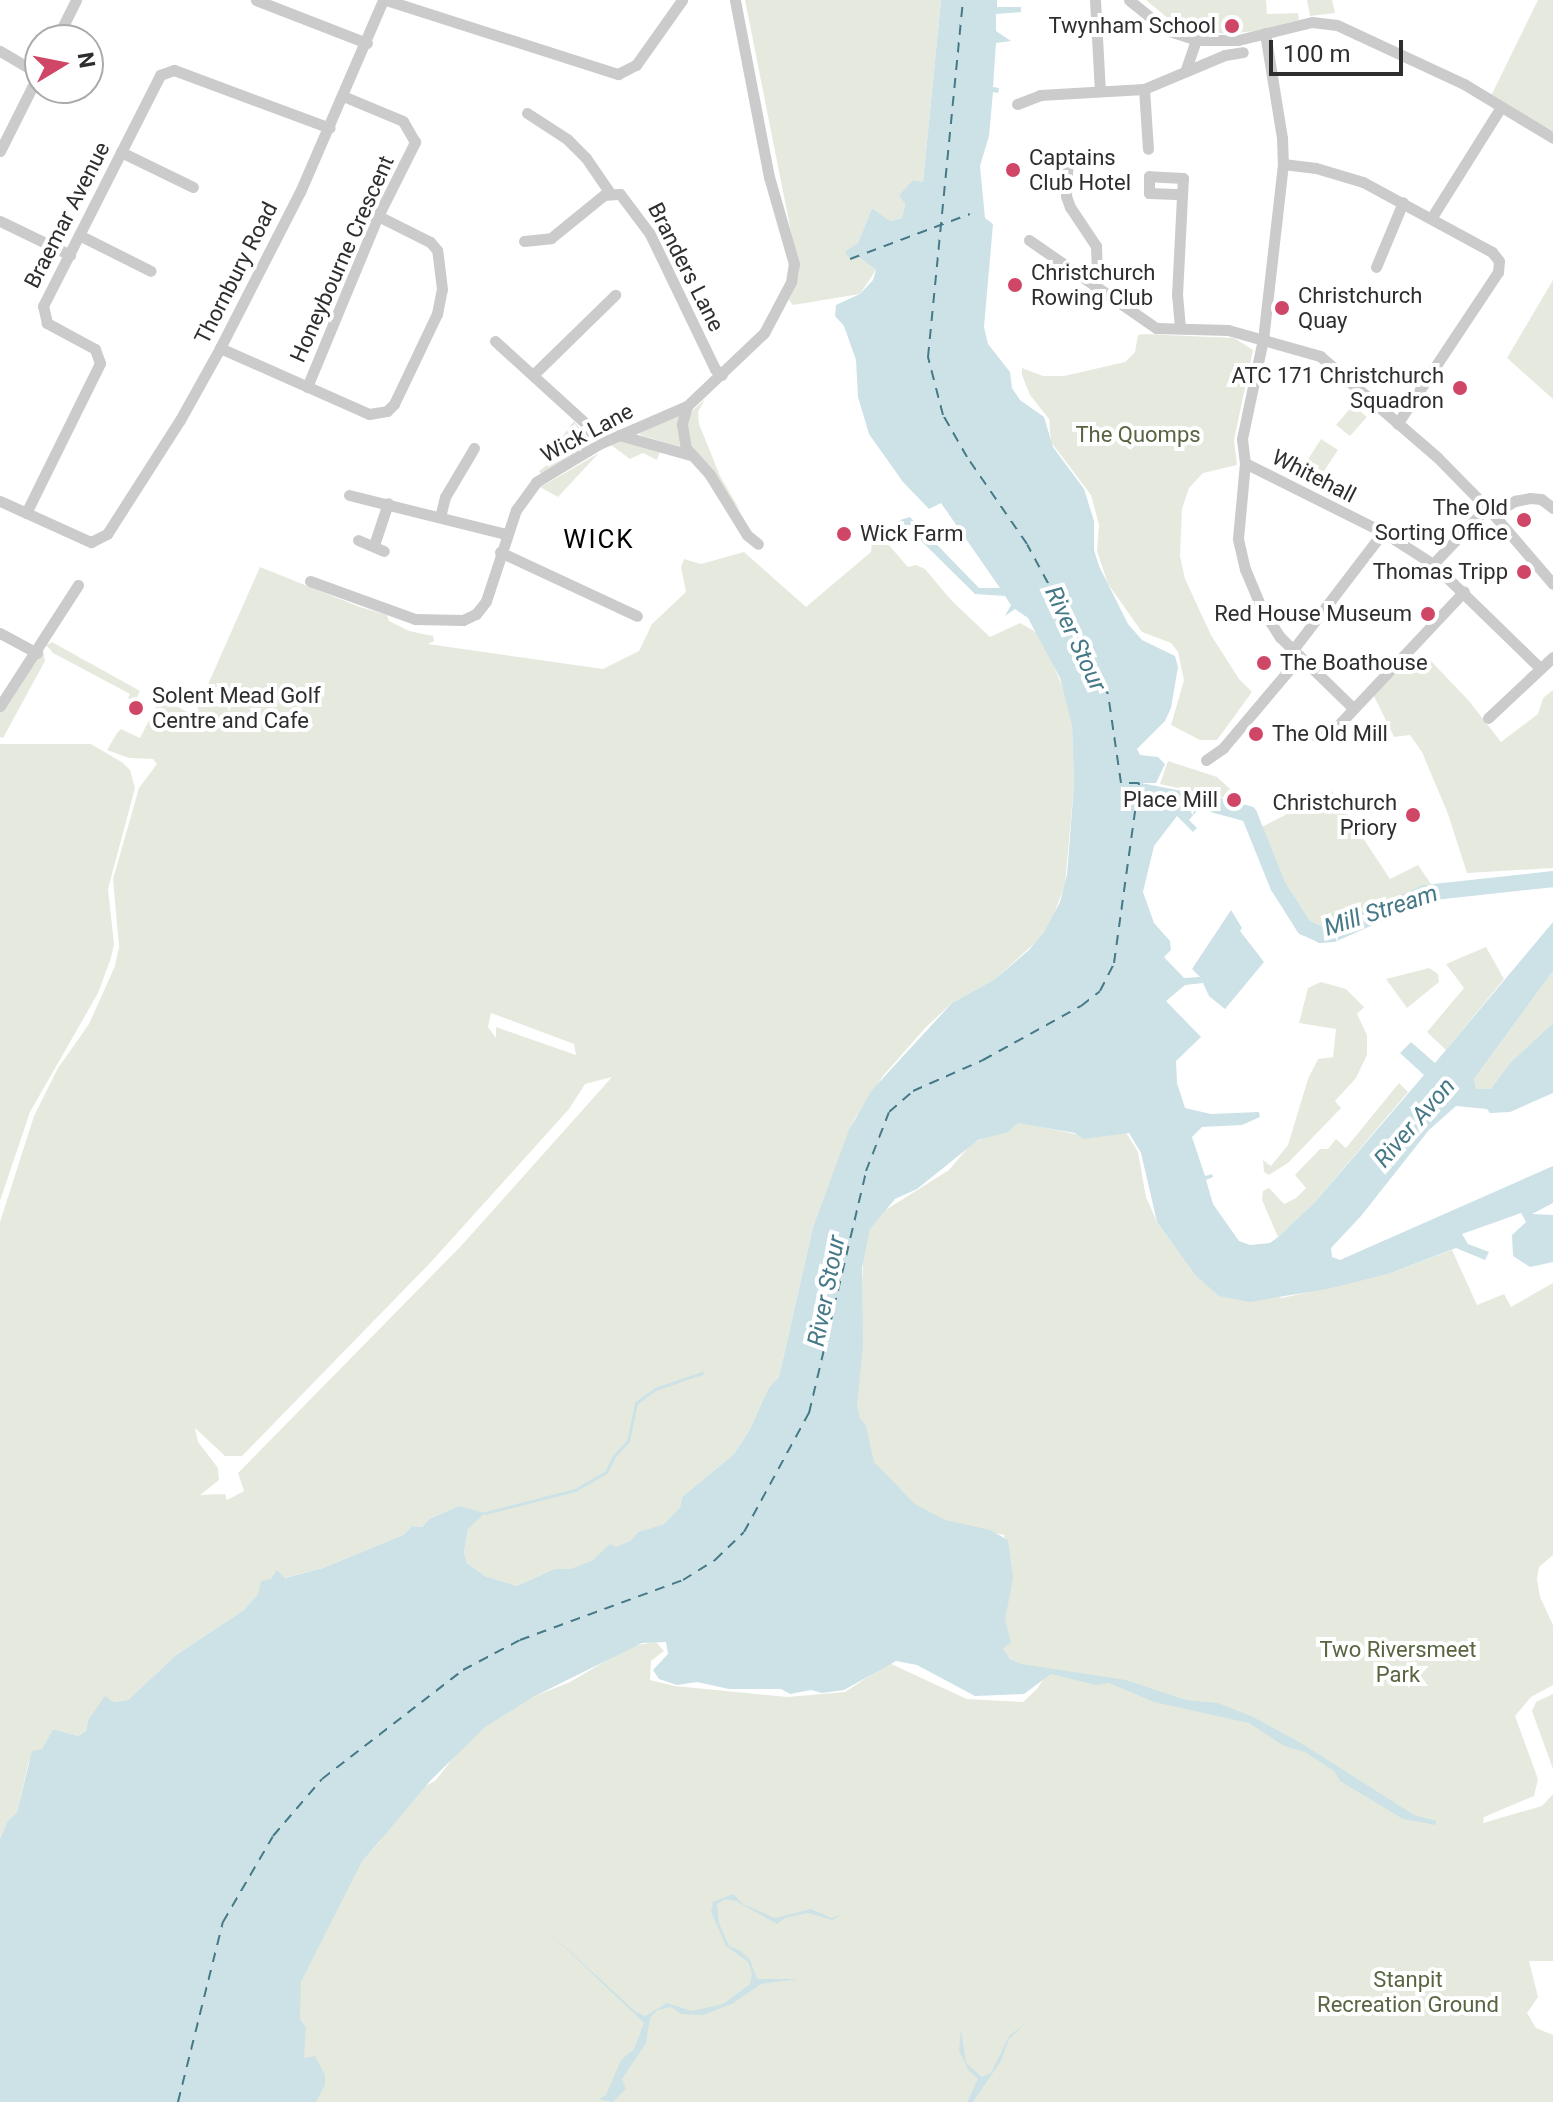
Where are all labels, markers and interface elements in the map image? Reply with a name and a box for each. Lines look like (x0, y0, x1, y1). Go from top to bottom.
place label: Twynham School (1048, 13, 1216, 39)
marker: Twynham School (1223, 17, 1241, 35)
north arrow (24, 24, 104, 104)
scale bar (1273, 24, 1407, 74)
text: 100 m (1283, 40, 1350, 68)
text: N (72, 50, 100, 70)
street label: Braemar Avenue (19, 138, 115, 292)
place label: Captains Club Hotel (1029, 144, 1131, 196)
street label: Honeybourne Crescent (285, 152, 399, 366)
marker: Captains Club Hotel (1004, 161, 1022, 179)
street label: Thornbury Road (189, 198, 283, 348)
street label: Branders Lane (642, 198, 730, 336)
place label: Christchurch Rowing Club (1031, 259, 1155, 310)
marker: Christchurch Rowing Club (1006, 276, 1024, 294)
place label: Christchurch Quay (1298, 282, 1422, 334)
marker: Christchurch Quay (1273, 299, 1291, 317)
place label: ATC 171 Christchurch Squadron (1231, 362, 1444, 414)
marker: ATC 171 Christchurch Squadron (1451, 379, 1469, 397)
street label: Wick Lane (536, 398, 638, 468)
park label: The Quomps (1075, 422, 1201, 448)
street label: Whitehall (1268, 444, 1360, 508)
place label: The Old Sorting Office (1375, 494, 1508, 546)
marker: The Old Sorting Office (1515, 511, 1533, 529)
place label: Wick Farm (860, 521, 964, 547)
district label: WICK (563, 524, 635, 556)
marker: Wick Farm (835, 525, 853, 543)
place label: Thomas Tripp (1372, 559, 1508, 585)
marker: Thomas Tripp (1515, 563, 1533, 581)
water label: River Stour (1038, 582, 1112, 696)
place label: Red House Museum (1214, 601, 1412, 627)
marker: Red House Museum (1419, 605, 1437, 623)
place label: The Boathouse (1280, 650, 1428, 676)
marker: The Boathouse (1255, 654, 1273, 672)
place label: Solent Mead Golf Centre and Cafe (152, 682, 321, 734)
marker: Solent Mead Golf Centre and Cafe (127, 699, 145, 717)
place label: The Old Mill (1272, 721, 1388, 747)
marker: The Old Mill (1247, 725, 1265, 743)
place label: Place Mill (1123, 787, 1218, 813)
place label: Christchurch Priory (1273, 789, 1397, 840)
marker: Place Mill (1225, 791, 1243, 809)
marker: Christchurch Priory (1404, 806, 1422, 824)
water label: Mill Stream (1321, 879, 1441, 943)
water label: River Avon (1368, 1072, 1462, 1174)
water label: River Stour (802, 1233, 852, 1349)
park label: Two Riversmeet Park (1320, 1636, 1476, 1688)
park label: Stanpit Recreation Ground (1317, 1966, 1499, 2018)

